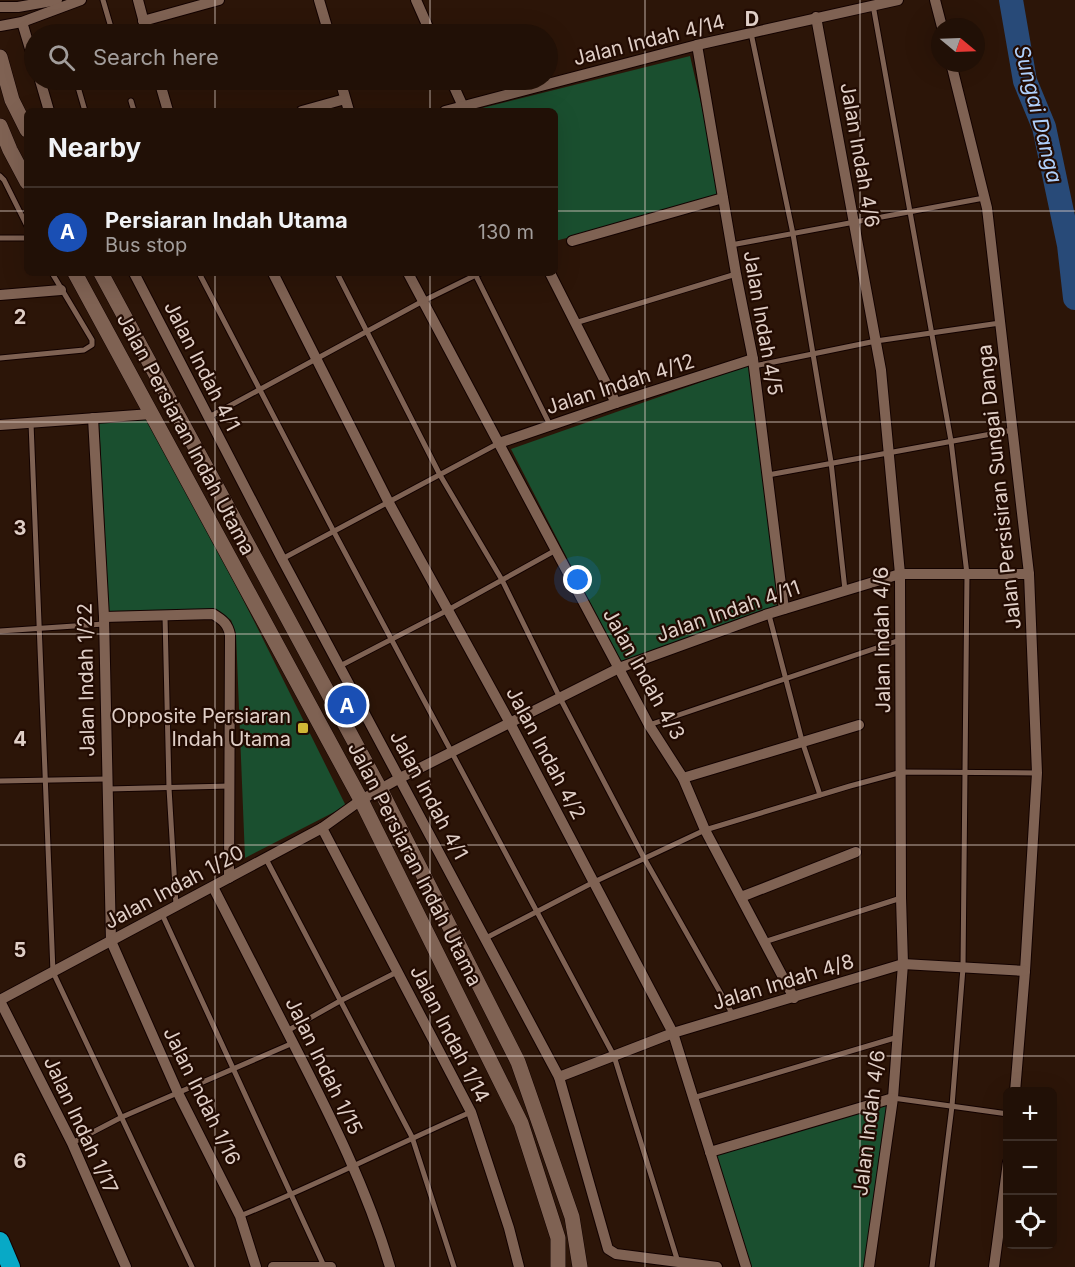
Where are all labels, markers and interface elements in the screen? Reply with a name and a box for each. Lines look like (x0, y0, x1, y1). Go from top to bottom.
text: D (745, 7, 759, 31)
street label: Jalan Indah 4/14 (571, 10, 727, 70)
north arrow (931, 18, 985, 72)
search box (24, 24, 558, 90)
icon: search (45, 41, 78, 74)
water label: Sungai Danga (1009, 42, 1068, 186)
text: Search here (93, 44, 219, 70)
street label: Jalan Indah 4/6 (835, 81, 885, 229)
text: Nearby (48, 132, 141, 163)
text: Persiaran Indah Utama (105, 207, 348, 233)
text: A (60, 220, 75, 244)
text: 130 m (478, 220, 534, 244)
text: Bus stop (105, 233, 187, 257)
street label: Jalan Indah 4/5 (738, 249, 788, 397)
street label: Jalan Indah 4/1 (159, 297, 245, 435)
text: 2 (14, 305, 26, 329)
street label: Jalan Persiaran Indah Utama (112, 309, 260, 559)
street label: Jalan Persisiran Sungai Danga (972, 343, 1026, 631)
street label: Jalan Indah 4/12 (543, 349, 697, 419)
text: 3 (14, 516, 26, 540)
your location (563, 565, 592, 594)
street label: Jalan Indah 4/6 (869, 566, 895, 714)
street label: Jalan Indah 4/11 (653, 575, 803, 647)
street label: Jalan Indah 1/22 (73, 603, 99, 757)
street label: Jalan Indah 4/3 (598, 604, 690, 744)
pin: A (328, 682, 366, 728)
street label: Jalan Indah 4/2 (501, 683, 591, 823)
place label: Opposite Persiaran Indah Utama (111, 704, 291, 751)
marker: Opposite Persiaran Indah Utama (296, 721, 310, 735)
street label: Jalan Indah 4/1 (385, 726, 473, 864)
text: 4 (13, 727, 27, 751)
street label: Jalan Persiaran Indah Utama (343, 738, 487, 990)
street label: Jalan Indah 1/20 (100, 840, 248, 934)
text: 5 (14, 938, 26, 962)
street label: Jalan Indah 4/8 (709, 949, 857, 1015)
street label: Jalan Indah 1/14 (405, 961, 495, 1107)
street label: Jalan Indah 1/15 (280, 993, 368, 1139)
street label: Jalan Indah 1/16 (158, 1023, 246, 1169)
street label: Jalan Indah 4/6 (848, 1049, 890, 1197)
street label: Jalan Indah 1/17 (39, 1052, 123, 1198)
map controls (1003, 1087, 1057, 1249)
button: + (1003, 1087, 1057, 1141)
button: − (1003, 1141, 1057, 1195)
text: 6 (14, 1149, 27, 1173)
button: locate (1003, 1195, 1057, 1249)

